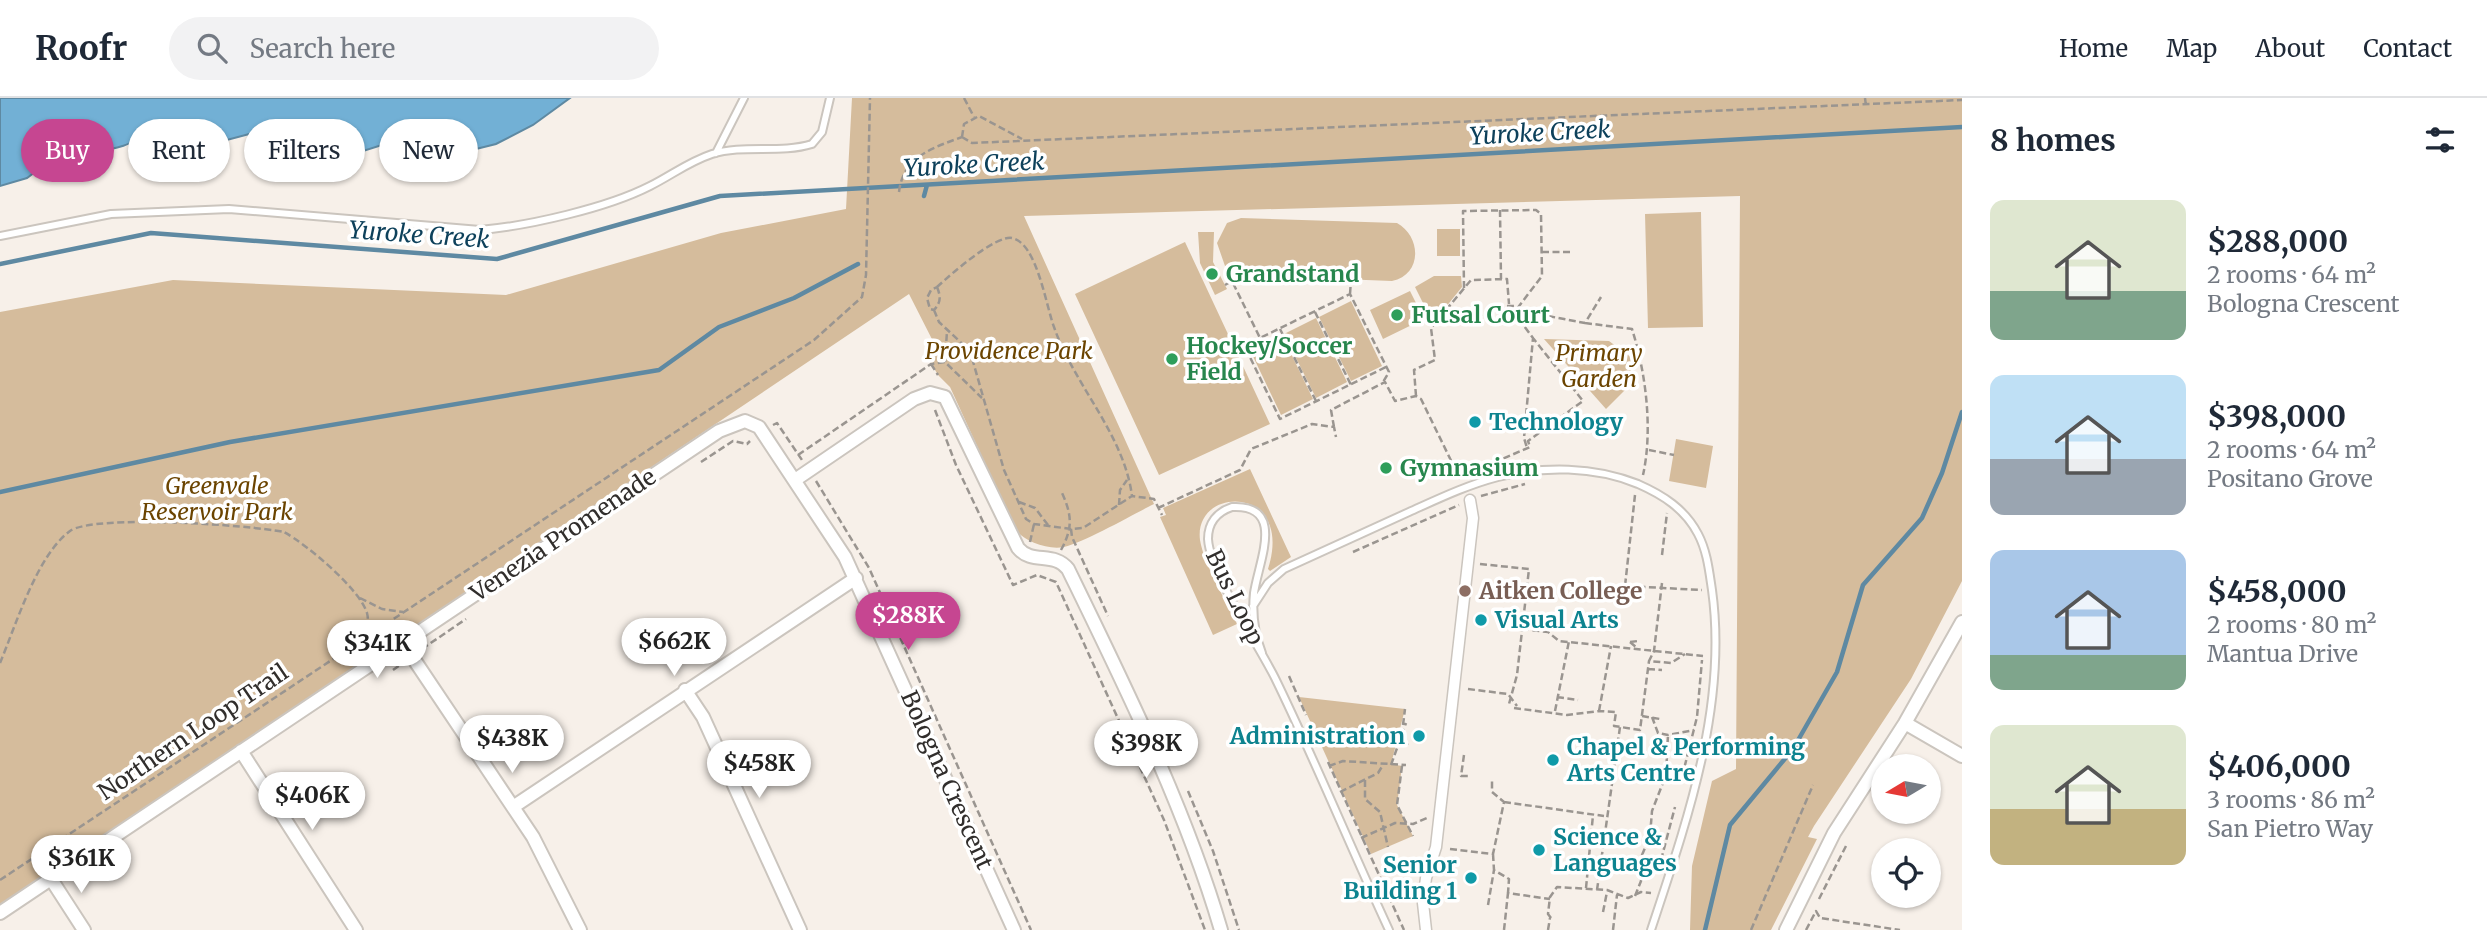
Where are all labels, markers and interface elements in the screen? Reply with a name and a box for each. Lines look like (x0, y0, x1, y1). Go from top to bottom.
search box (169, 17, 659, 80)
text: Roofr (35, 28, 127, 69)
icon: search (193, 29, 231, 67)
text: Search here (249, 32, 395, 65)
text: Home (2059, 33, 2128, 64)
text: Map (2166, 33, 2217, 64)
text: About (2255, 33, 2325, 64)
text: Contact (2363, 33, 2452, 64)
water label: Yuroke Creek (1469, 113, 1611, 152)
chip: Buy (21, 119, 114, 182)
chip: Rent (128, 119, 230, 182)
chip: Filters (244, 119, 365, 182)
chip: New (379, 119, 478, 182)
text: 8 homes (1990, 121, 2116, 159)
icon: filters (2421, 121, 2459, 159)
water label: Yuroke Creek (903, 145, 1045, 184)
water label: Yuroke Creek (348, 214, 490, 255)
text: $288,000 (2207, 222, 2348, 260)
icon: home (2046, 228, 2130, 312)
place label: Grandstand (1226, 259, 1359, 288)
text: 2 rooms · 64 m² (2207, 260, 2376, 289)
marker: Grandstand (1204, 266, 1220, 282)
text: Bologna Crescent (2207, 289, 2400, 318)
place label: Futsal Court (1411, 300, 1550, 329)
marker: Futsal Court (1389, 307, 1405, 323)
place label: Hockey/Soccer Field (1186, 331, 1353, 386)
park label: Providence Park (925, 336, 1093, 365)
park label: Primary Garden (1555, 338, 1643, 393)
marker: Hockey/Soccer Field (1164, 351, 1180, 367)
text: $398,000 (2207, 397, 2346, 435)
icon: home (2046, 403, 2130, 487)
place label: Technology (1489, 407, 1624, 436)
marker: Technology (1467, 414, 1483, 430)
text: 2 rooms · 64 m² (2207, 435, 2376, 464)
place label: Gymnasium (1400, 453, 1539, 482)
marker: Gymnasium (1378, 460, 1394, 476)
street label: Venezia Promenade (464, 462, 661, 608)
text: Positano Grove (2207, 464, 2373, 493)
park label: Greenvale Reservoir Park (141, 471, 293, 526)
street label: Bus Loop (1200, 544, 1271, 649)
text: $458,000 (2207, 572, 2347, 610)
place label: Aitken College (1478, 576, 1642, 605)
icon: home (2046, 578, 2130, 662)
marker: Aitken College (1457, 583, 1473, 599)
pin: $288K (859, 592, 957, 652)
text: $288K (871, 600, 945, 629)
place label: Visual Arts (1494, 605, 1619, 634)
text: 2 rooms · 80 m² (2207, 610, 2376, 639)
marker: Visual Arts (1473, 612, 1489, 628)
pin: $662K (625, 618, 723, 678)
pin: $341K (328, 620, 426, 680)
text: $662K (638, 626, 711, 655)
text: $341K (343, 628, 411, 657)
text: Mantua Drive (2207, 639, 2358, 668)
street label: Northern Loop Trail (92, 657, 293, 806)
street label: Bologna Crescent (895, 686, 1000, 874)
pin: $438K (463, 716, 561, 775)
pin: $398K (1097, 720, 1195, 780)
place label: Administration (1229, 721, 1405, 750)
text: $438K (476, 723, 548, 752)
text: $398K (1110, 728, 1182, 757)
marker: Administration (1411, 728, 1427, 744)
place label: Chapel & Performing Arts Centre (1566, 732, 1806, 787)
pin: $458K (710, 740, 808, 800)
text: $406,000 (2207, 747, 2351, 785)
text: $458K (723, 748, 795, 777)
marker: Chapel & Performing Arts Centre (1545, 752, 1561, 768)
icon: home (2046, 753, 2130, 837)
north arrow (1871, 754, 1941, 824)
map controls (1871, 754, 1941, 908)
pin: $406K (263, 772, 361, 832)
text: $406K (274, 780, 350, 809)
text: 3 rooms · 86 m² (2207, 785, 2375, 814)
text: San Pietro Way (2207, 814, 2373, 843)
place label: Science & Languages (1553, 822, 1677, 877)
pin: $361K (32, 836, 130, 895)
button: locate (1871, 838, 1941, 908)
marker: Science & Languages (1531, 842, 1547, 858)
text: $361K (47, 843, 115, 872)
place label: Senior Building 1 (1343, 850, 1457, 905)
marker: Senior Building 1 (1463, 870, 1479, 886)

